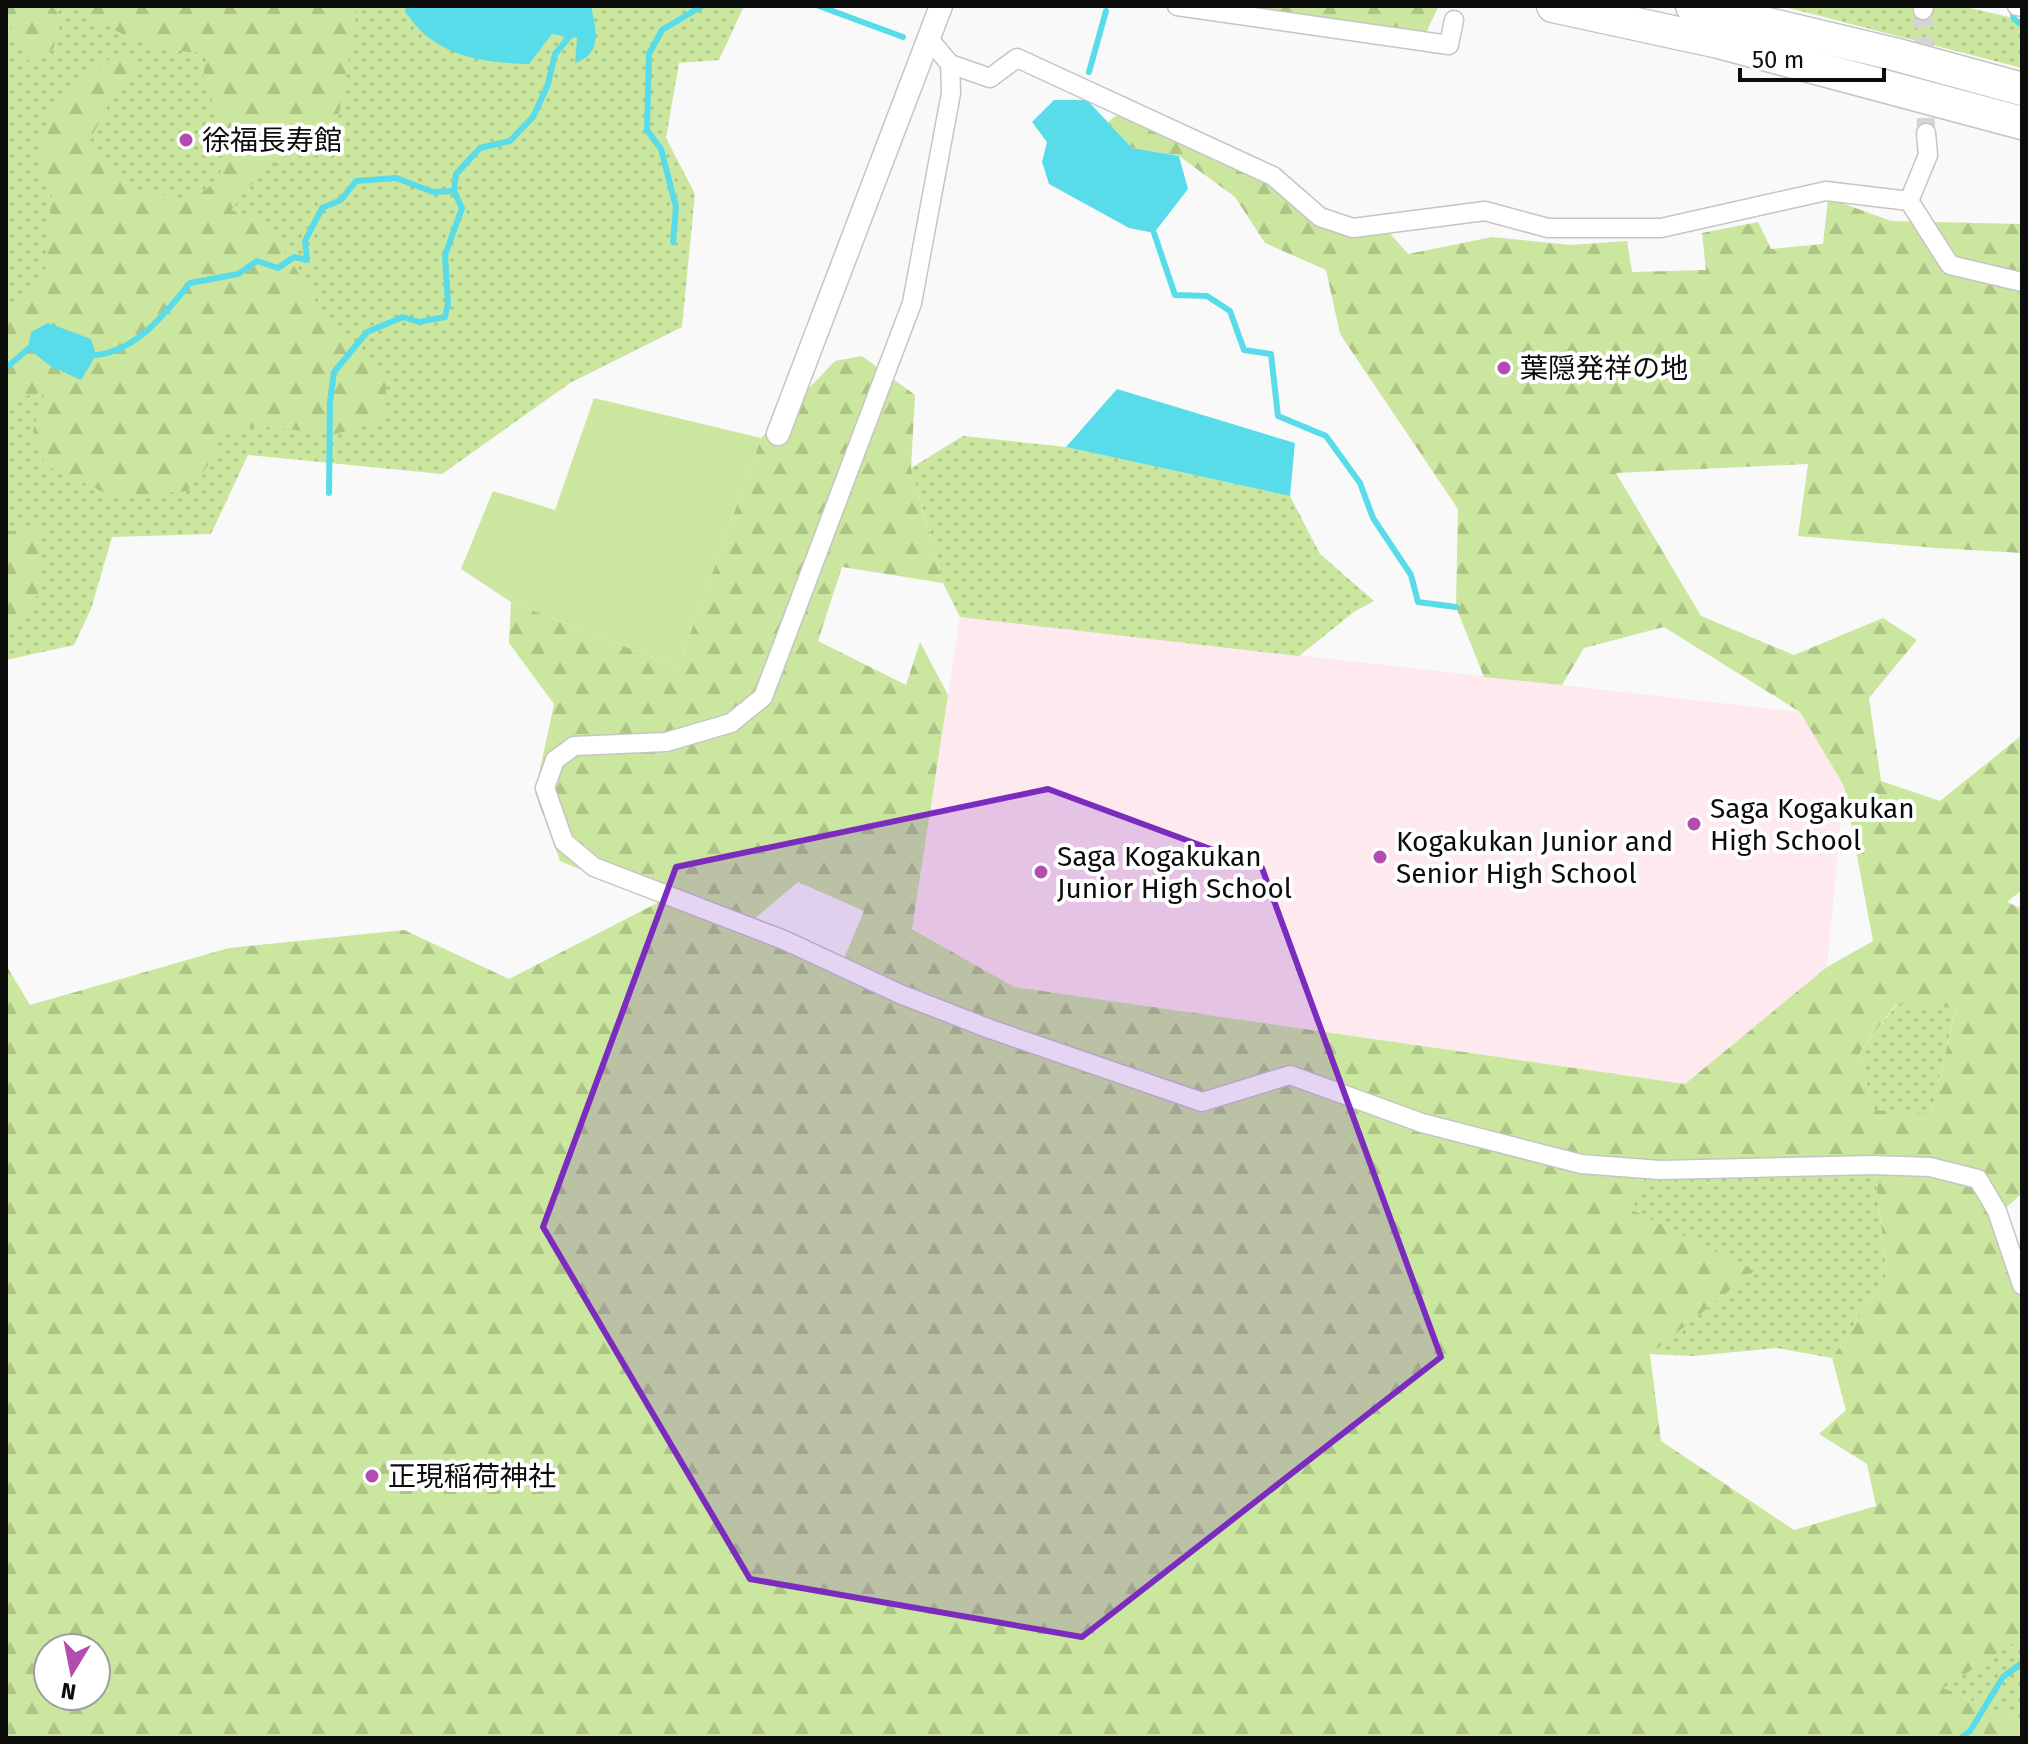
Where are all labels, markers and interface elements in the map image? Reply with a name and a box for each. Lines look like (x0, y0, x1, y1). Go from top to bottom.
scale bar (1740, 32, 1884, 82)
text: 50 m (1752, 46, 1804, 74)
place label: 徐福長寿館 (202, 124, 342, 157)
marker: 徐福長寿館 (177, 131, 195, 149)
place label: 葉隠発祥の地 (1520, 352, 1688, 385)
marker: 葉隠発祥の地 (1495, 359, 1513, 377)
place label: Saga Kogakukan High School (1710, 792, 1915, 857)
marker: Saga Kogakukan High School (1685, 815, 1703, 833)
place label: Kogakukan Junior and Senior High School (1396, 825, 1673, 890)
place label: Saga Kogakukan Junior High School (1057, 840, 1292, 905)
marker: Kogakukan Junior and Senior High School (1371, 848, 1389, 866)
marker: Saga Kogakukan Junior High School (1032, 863, 1050, 881)
place label: 正現稲荷神社 (388, 1460, 556, 1493)
marker: 正現稲荷神社 (363, 1467, 381, 1485)
north arrow (32, 1632, 112, 1712)
text: N (59, 1677, 78, 1706)

